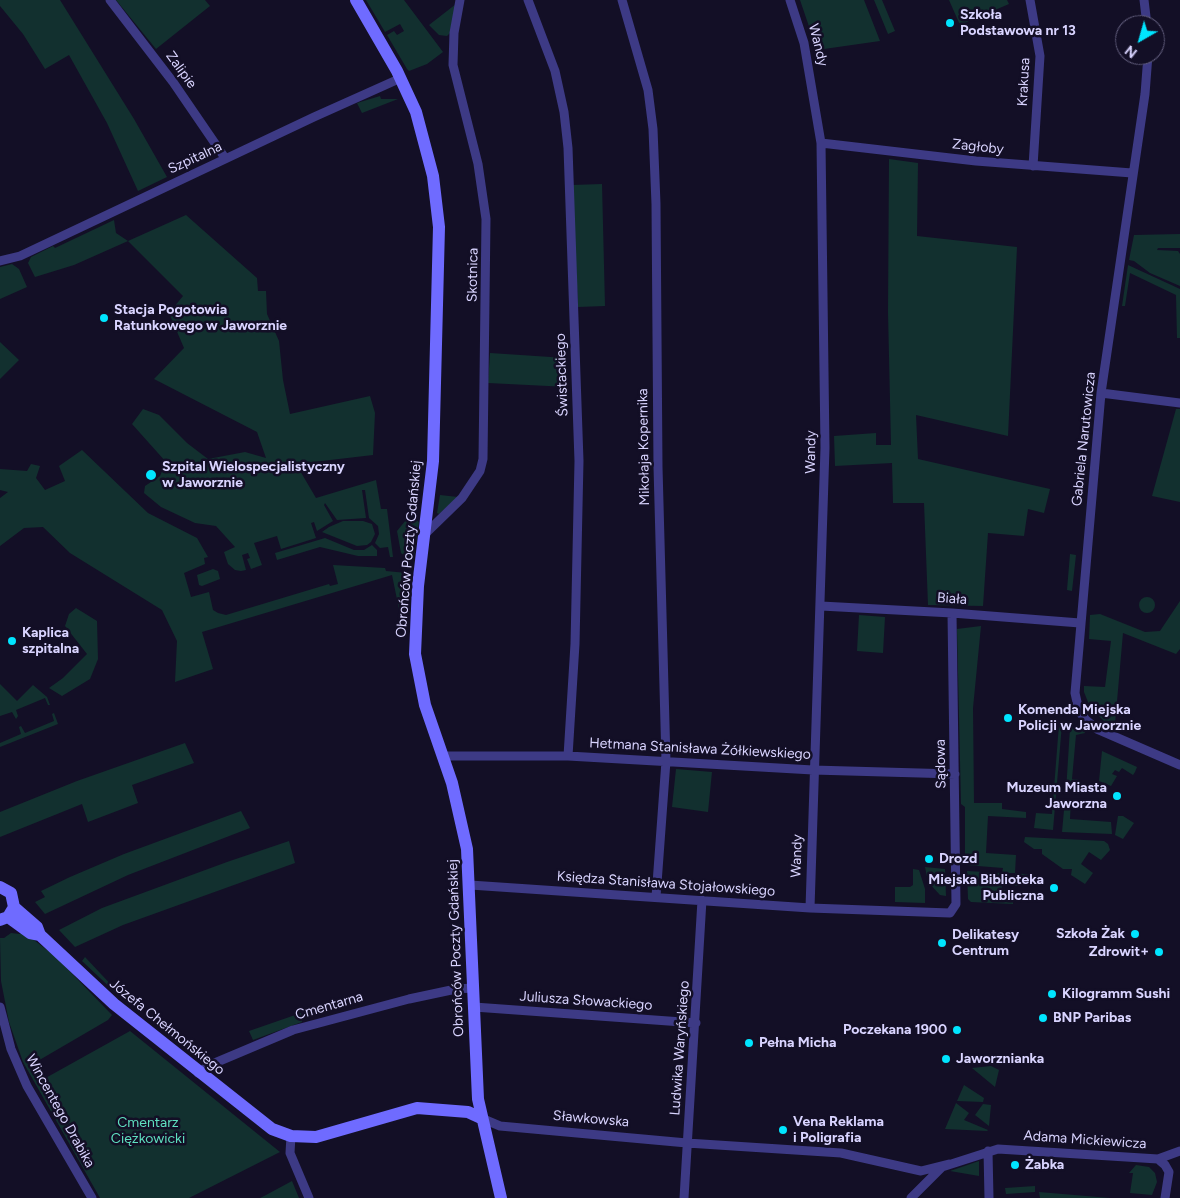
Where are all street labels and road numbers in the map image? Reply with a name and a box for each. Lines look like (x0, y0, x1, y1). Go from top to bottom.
street label: Wandy (805, 22, 831, 68)
street label: Zalipie (162, 48, 200, 92)
street label: Krakusa (1014, 57, 1034, 107)
street label: Zagłoby (951, 136, 1005, 158)
street label: Szpitalna (165, 138, 225, 178)
street label: Skotnica (464, 248, 482, 302)
street label: Świstackiego (552, 333, 572, 417)
street label: Gabriela Narutowicza (1069, 371, 1099, 507)
street label: Mikołaja Kopernika (635, 388, 653, 506)
street label: Wandy (802, 430, 820, 474)
street label: Obrońców Poczty Gdańskiej (393, 460, 425, 638)
street label: Biała (936, 590, 968, 608)
street label: Hetmana Stanisława Żółkiewskiego (589, 735, 811, 763)
street label: Sądowa (932, 739, 950, 789)
street label: Wandy (788, 834, 806, 878)
street label: Obrońców Poczty Gdańskiej (444, 859, 468, 1037)
street label: Księdza Stanisława Stojałowskiego (556, 868, 776, 900)
street label: Józefa Chełmońskiego (106, 975, 228, 1079)
street label: Ludwika Waryńskiego (667, 980, 693, 1116)
street label: Cmentarna (293, 988, 365, 1024)
street label: Juliusza Słowackiego (519, 988, 653, 1014)
street label: Wincentego Drabika (22, 1051, 98, 1171)
street label: Sławkowska (552, 1107, 630, 1131)
street label: Adama Mickiewicza (1023, 1127, 1147, 1153)

